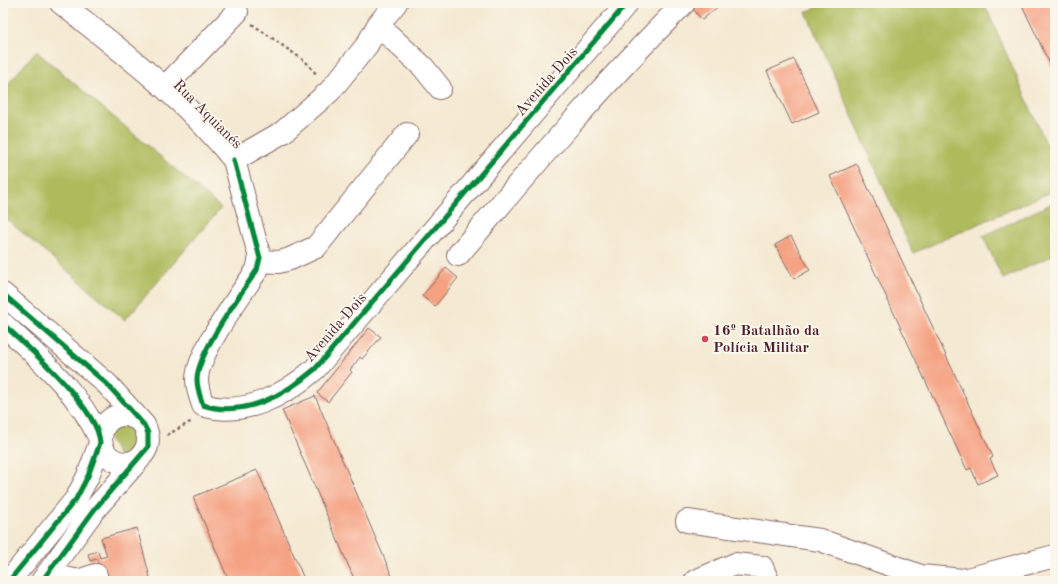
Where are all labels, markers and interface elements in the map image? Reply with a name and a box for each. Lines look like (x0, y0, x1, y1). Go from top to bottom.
street label: Avenida Dois (513, 45, 581, 119)
street label: Rua Aquianés (170, 78, 244, 152)
street label: Avenida Dois (302, 291, 370, 365)
place label: 16º Batalhão da Polícia Militar (713, 324, 820, 356)
marker: 16º Batalhão da Polícia Militar (700, 334, 710, 344)

